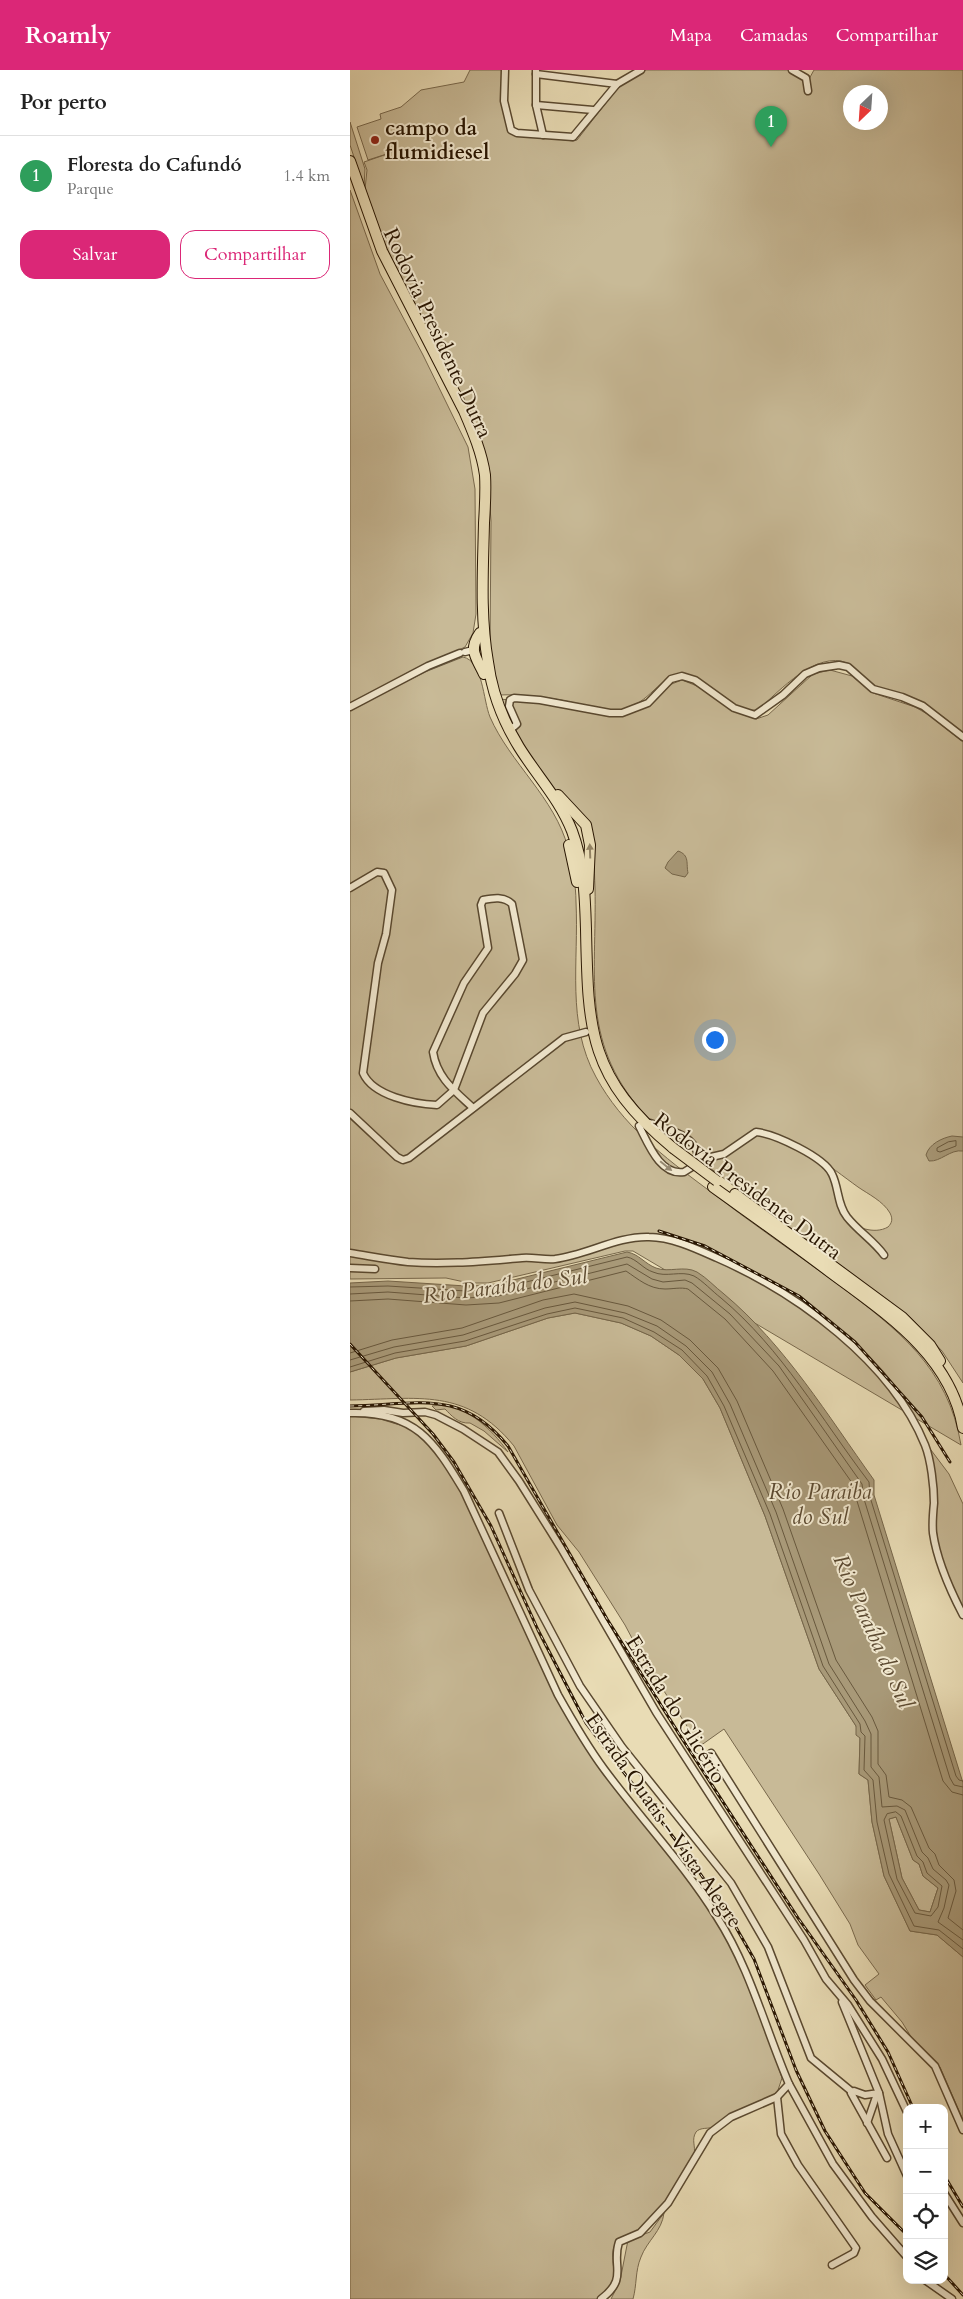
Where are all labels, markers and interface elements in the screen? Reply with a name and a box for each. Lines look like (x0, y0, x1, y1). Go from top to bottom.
text: Roamly (25, 19, 111, 52)
text: Mapa (670, 23, 712, 48)
text: Camadas (740, 23, 808, 48)
text: Compartilhar (836, 23, 938, 48)
north arrow (843, 85, 888, 130)
text: Por perto (20, 88, 107, 117)
pin: 1 (755, 106, 787, 147)
place label: campo da flumidiesel (385, 114, 489, 167)
marker: campo da flumidiesel (369, 134, 381, 146)
text: Floresta do Cafundó (67, 152, 242, 178)
text: 1 (32, 165, 40, 187)
text: 1.4 km (283, 165, 330, 187)
text: Parque (67, 178, 114, 200)
street label: Rodovia Presidente Dutra (376, 223, 499, 443)
button: Salvar (20, 230, 170, 279)
button: Compartilhar (180, 230, 330, 279)
one-way arrow (585, 843, 593, 859)
your location (702, 1027, 728, 1053)
street label: Rodovia Presidente Dutra (648, 1106, 848, 1267)
one-way arrow (659, 1161, 672, 1172)
water label: Rio Paraíba do Sul (421, 1261, 590, 1311)
water label: Rio Paraiba do Sul (768, 1477, 872, 1532)
water label: Rio Paraíba do Sul (826, 1550, 921, 1714)
street label: Estrada do Glicério (618, 1630, 733, 1789)
street label: Estrada Quatis - Vista Alegre (578, 1707, 749, 1934)
map controls (903, 2104, 948, 2284)
button: + (903, 2104, 948, 2149)
button: − (903, 2149, 948, 2194)
button: locate (903, 2194, 948, 2239)
button: layers (903, 2239, 948, 2284)

